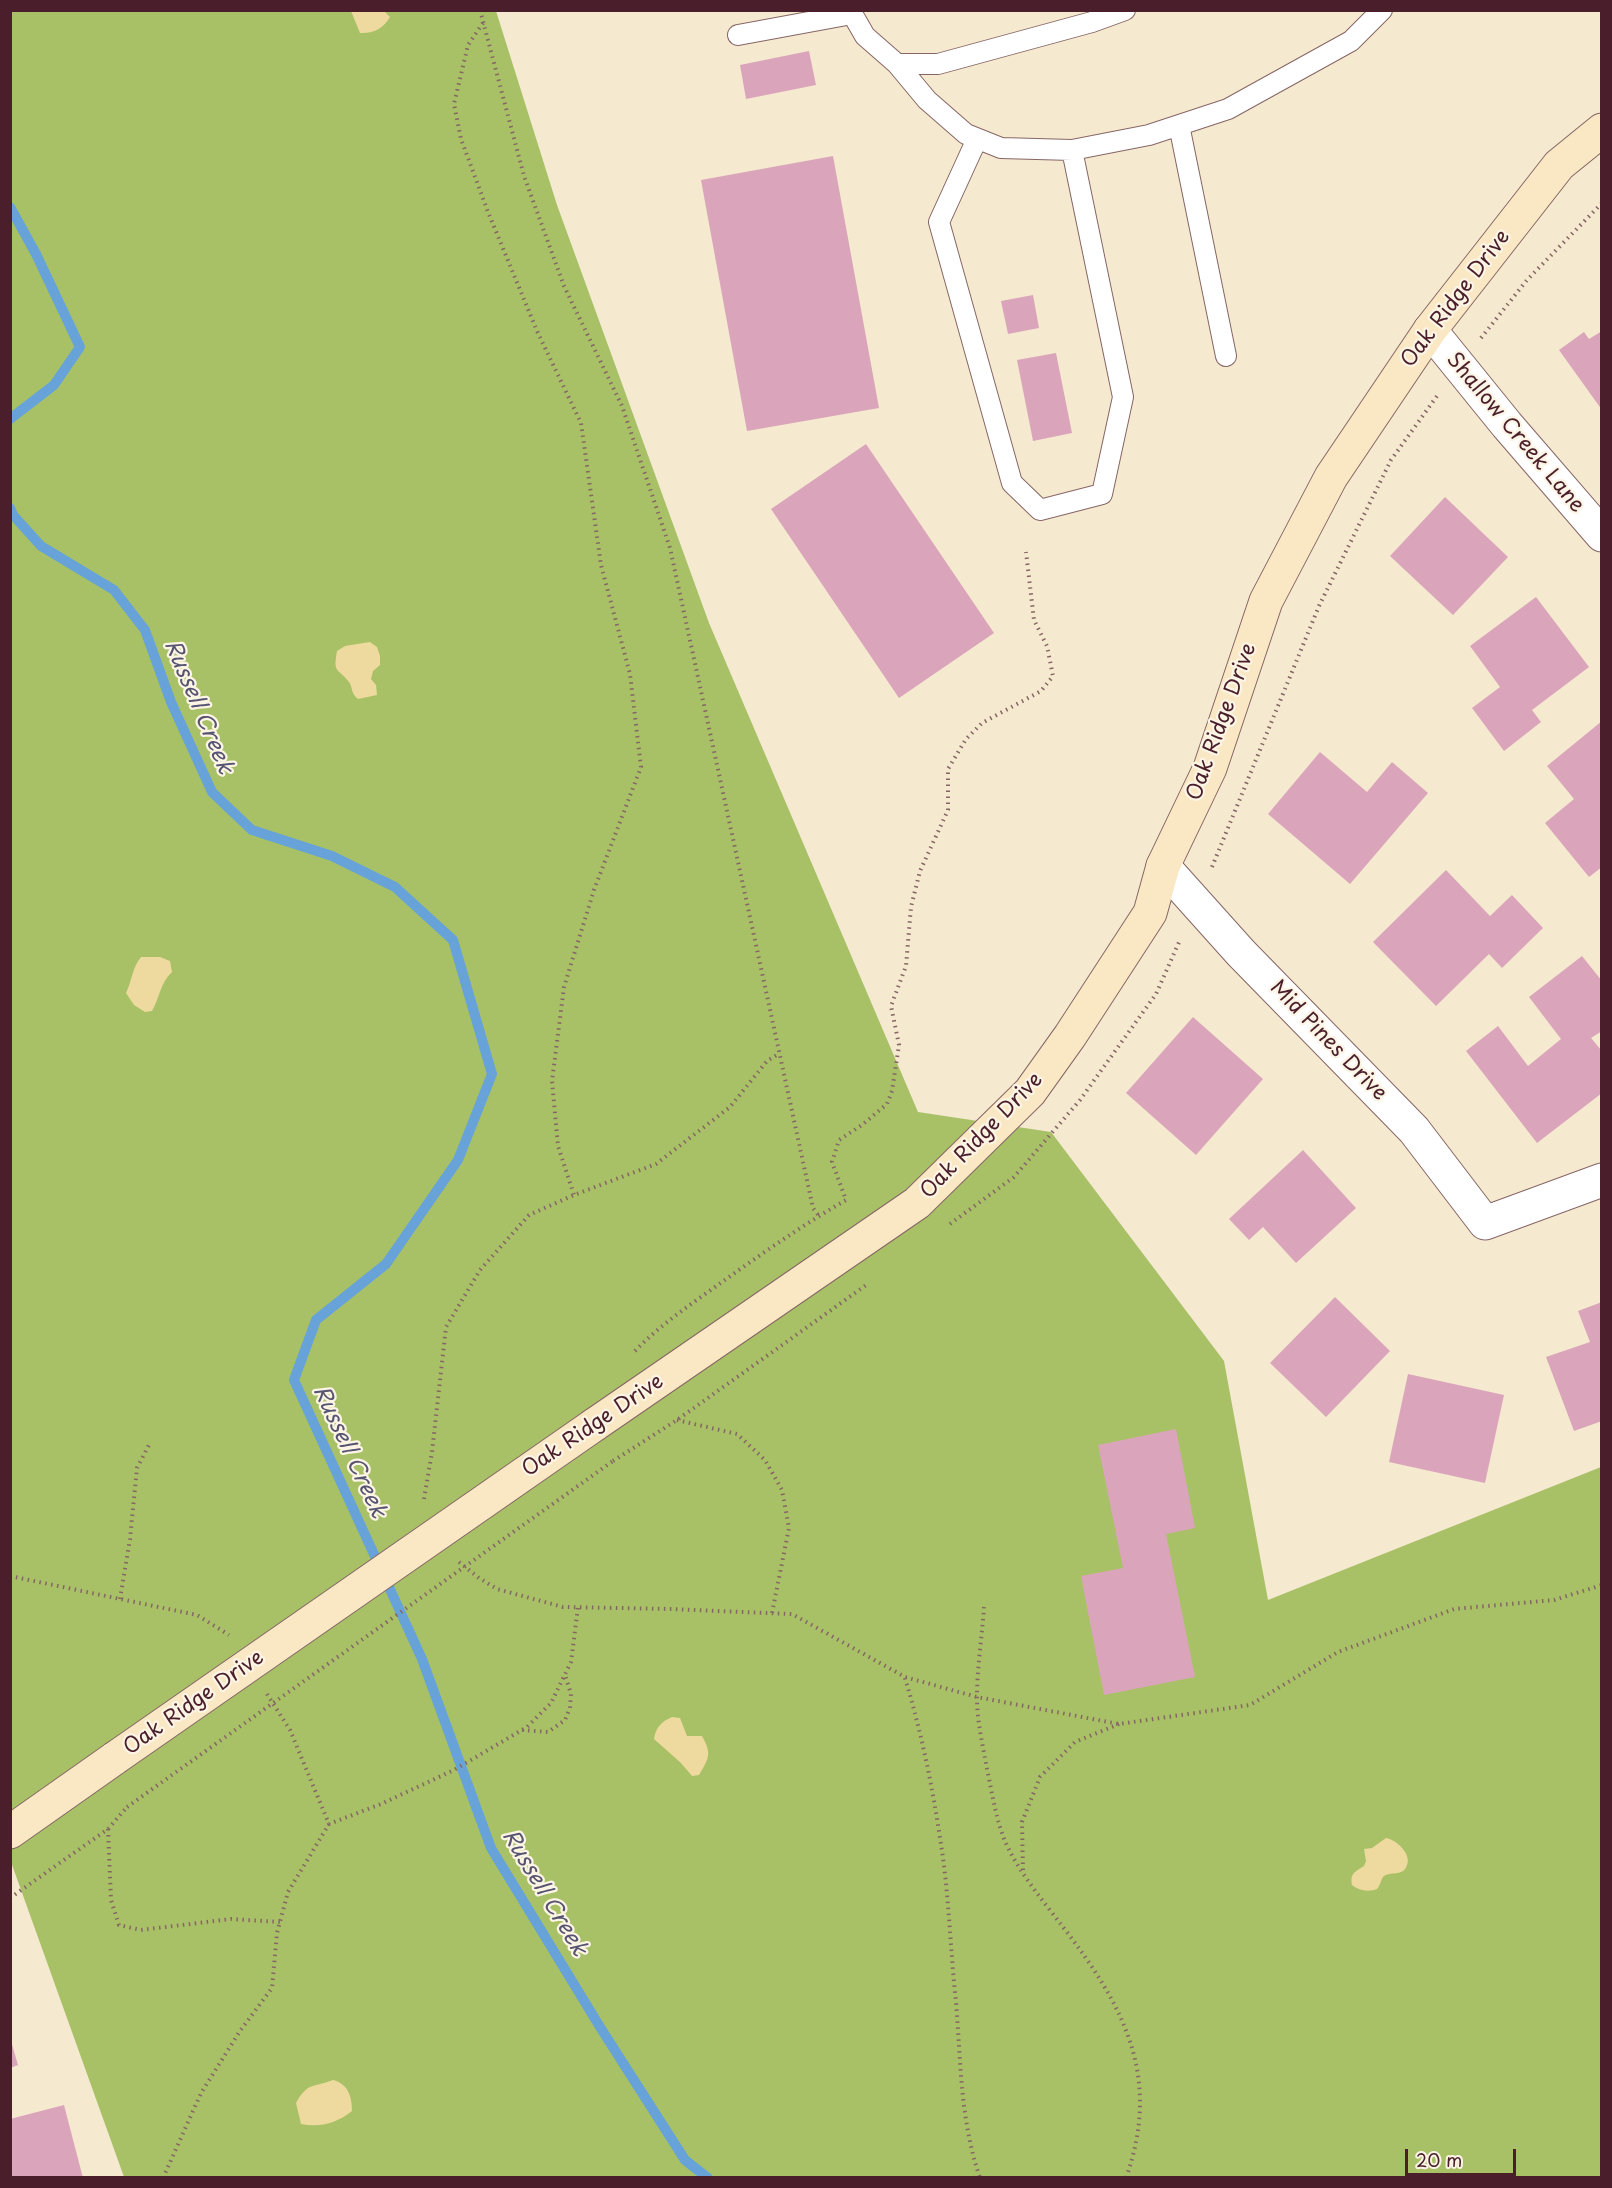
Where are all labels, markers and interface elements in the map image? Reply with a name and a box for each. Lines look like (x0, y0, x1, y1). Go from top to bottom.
street label: Oak Ridge Drive (1396, 225, 1516, 373)
street label: Shallow Creek Lane (1441, 348, 1589, 518)
water label: Russell Creek (158, 636, 238, 778)
street label: Oak Ridge Drive (1182, 640, 1262, 804)
street label: Mid Pines Drive (1264, 976, 1392, 1106)
street label: Oak Ridge Drive (915, 1068, 1049, 1204)
street label: Oak Ridge Drive (517, 1369, 669, 1483)
water label: Russell Creek (307, 1382, 391, 1522)
street label: Oak Ridge Drive (119, 1645, 269, 1761)
water label: Russell Creek (496, 1825, 592, 1961)
scale bar (1408, 2137, 1519, 2175)
text: 20 m (1416, 2146, 1462, 2173)

